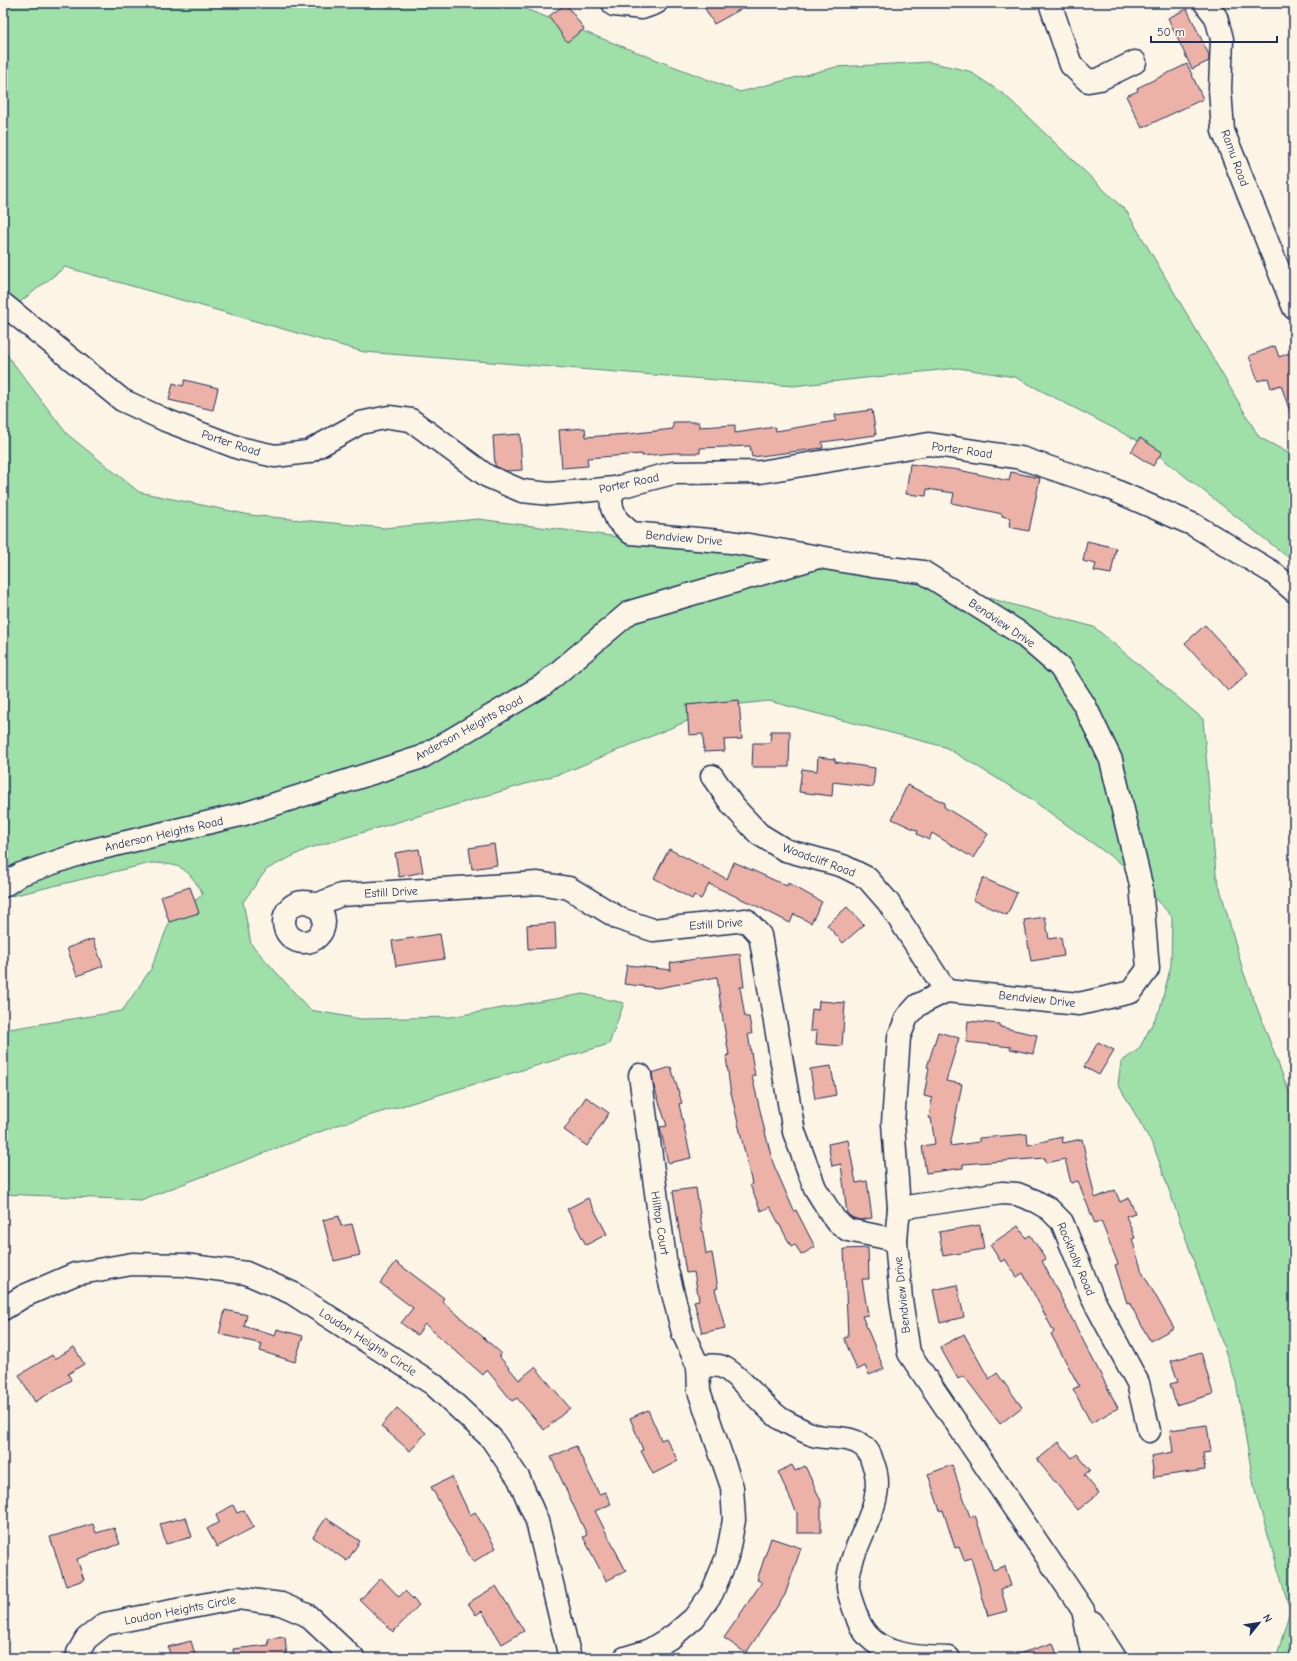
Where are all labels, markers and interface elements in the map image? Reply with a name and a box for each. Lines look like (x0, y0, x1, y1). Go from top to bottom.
scale bar (1151, 18, 1277, 44)
text: 50 m (1157, 25, 1185, 39)
street label: Ramu Road (1218, 128, 1252, 188)
street label: Porter Road (200, 427, 262, 459)
street label: Porter Road (931, 439, 993, 461)
street label: Porter Road (598, 470, 660, 496)
street label: Bendview Drive (645, 528, 723, 548)
street label: Bendview Drive (966, 596, 1038, 650)
street label: Anderson Heights Road (413, 692, 525, 764)
street label: Anderson Heights Road (103, 814, 225, 854)
street label: Woodcliff Road (781, 840, 857, 880)
street label: Estill Drive (364, 884, 418, 900)
street label: Estill Drive (689, 915, 743, 933)
street label: Bendview Drive (998, 988, 1076, 1010)
street label: Hilltop Court (648, 1190, 672, 1257)
street label: Rockholly Road (1054, 1220, 1098, 1298)
street label: Bendview Drive (891, 1256, 913, 1334)
street label: Loudon Heights Circle (317, 1305, 419, 1379)
street label: Loudon Heights Circle (123, 1592, 237, 1628)
north arrow (1239, 1603, 1279, 1643)
text: N (1260, 1612, 1275, 1625)

